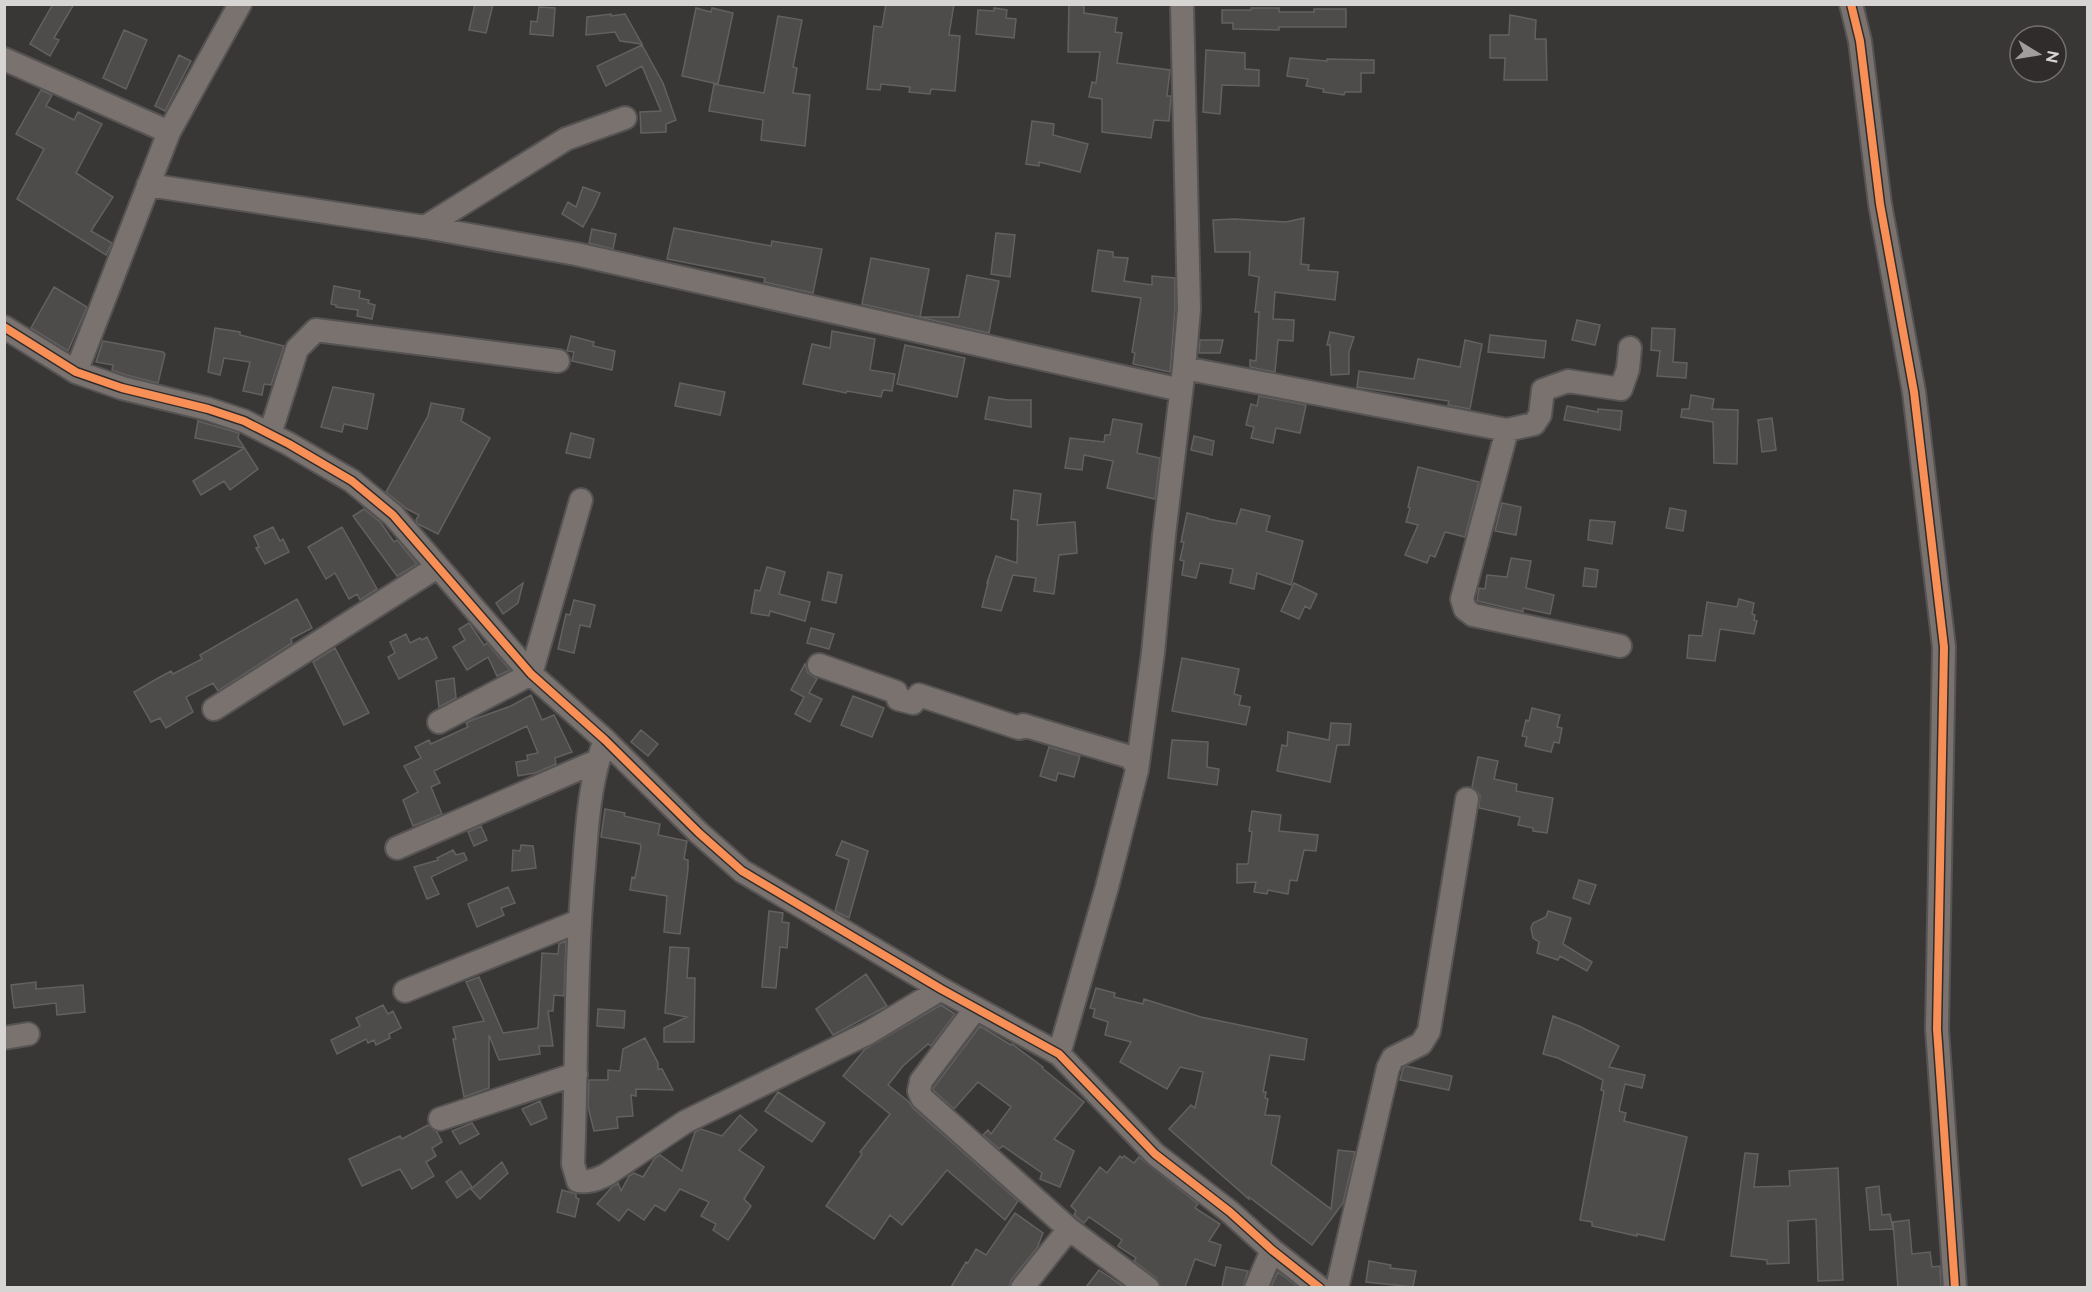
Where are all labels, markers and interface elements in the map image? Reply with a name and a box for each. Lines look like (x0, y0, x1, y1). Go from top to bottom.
north arrow (2008, 24, 2068, 84)
text: N (2042, 49, 2063, 65)

